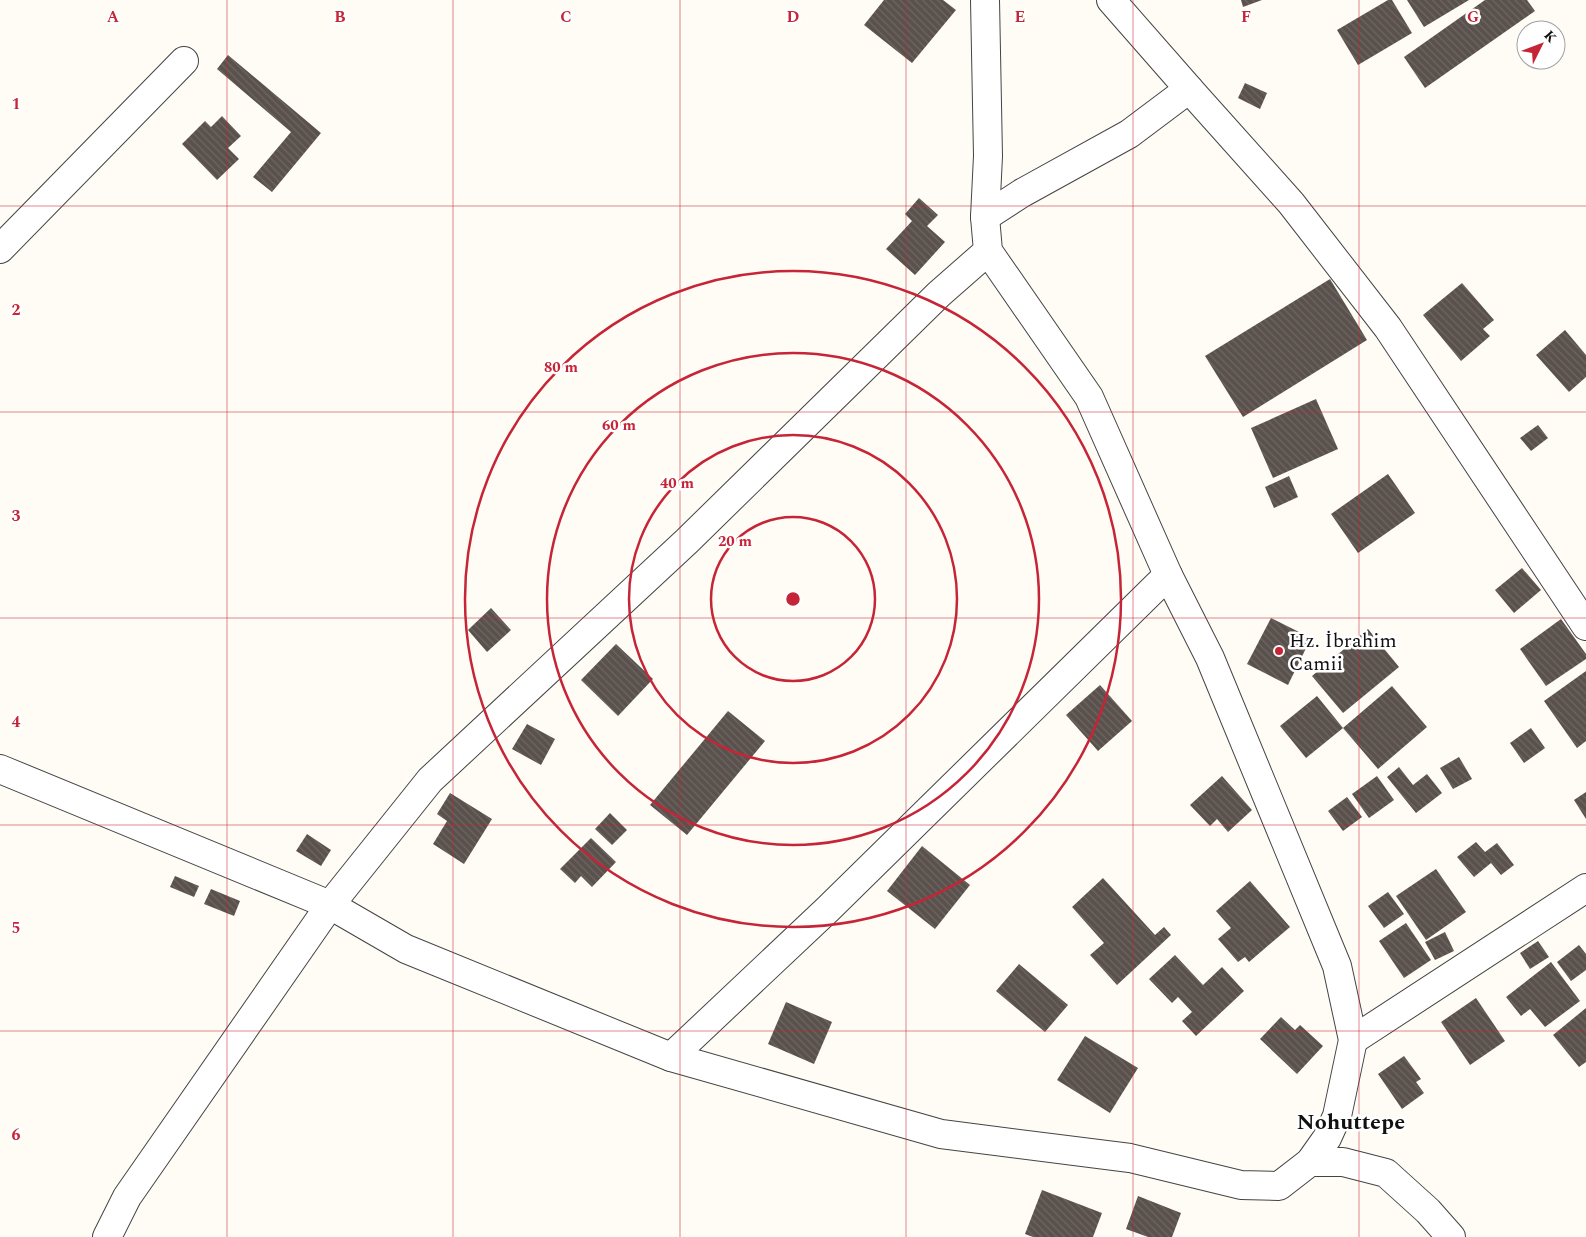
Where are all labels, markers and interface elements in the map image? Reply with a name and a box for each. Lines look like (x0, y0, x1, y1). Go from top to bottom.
text: A (107, 5, 120, 29)
text: B (334, 5, 346, 29)
text: C (560, 5, 572, 29)
text: D (787, 5, 800, 29)
text: E (1015, 5, 1025, 29)
text: F (1241, 5, 1251, 29)
text: G (1467, 5, 1479, 29)
north arrow (1516, 20, 1566, 70)
text: K (1539, 26, 1562, 48)
text: 1 (12, 92, 20, 116)
text: 2 (12, 298, 21, 322)
text: 80 m (544, 356, 579, 379)
text: 60 m (602, 414, 637, 437)
text: 40 m (660, 472, 695, 495)
text: 3 (12, 504, 21, 528)
text: 20 m (718, 530, 753, 553)
centre of rings (784, 590, 802, 608)
place label: Hz. İbrahim Camii (1289, 626, 1397, 679)
marker: Hz. İbrahim Camii (1273, 645, 1285, 657)
text: 4 (12, 710, 21, 734)
text: 5 (12, 916, 20, 940)
district label: Nohuttepe (1297, 1106, 1405, 1139)
text: 6 (12, 1123, 21, 1147)

